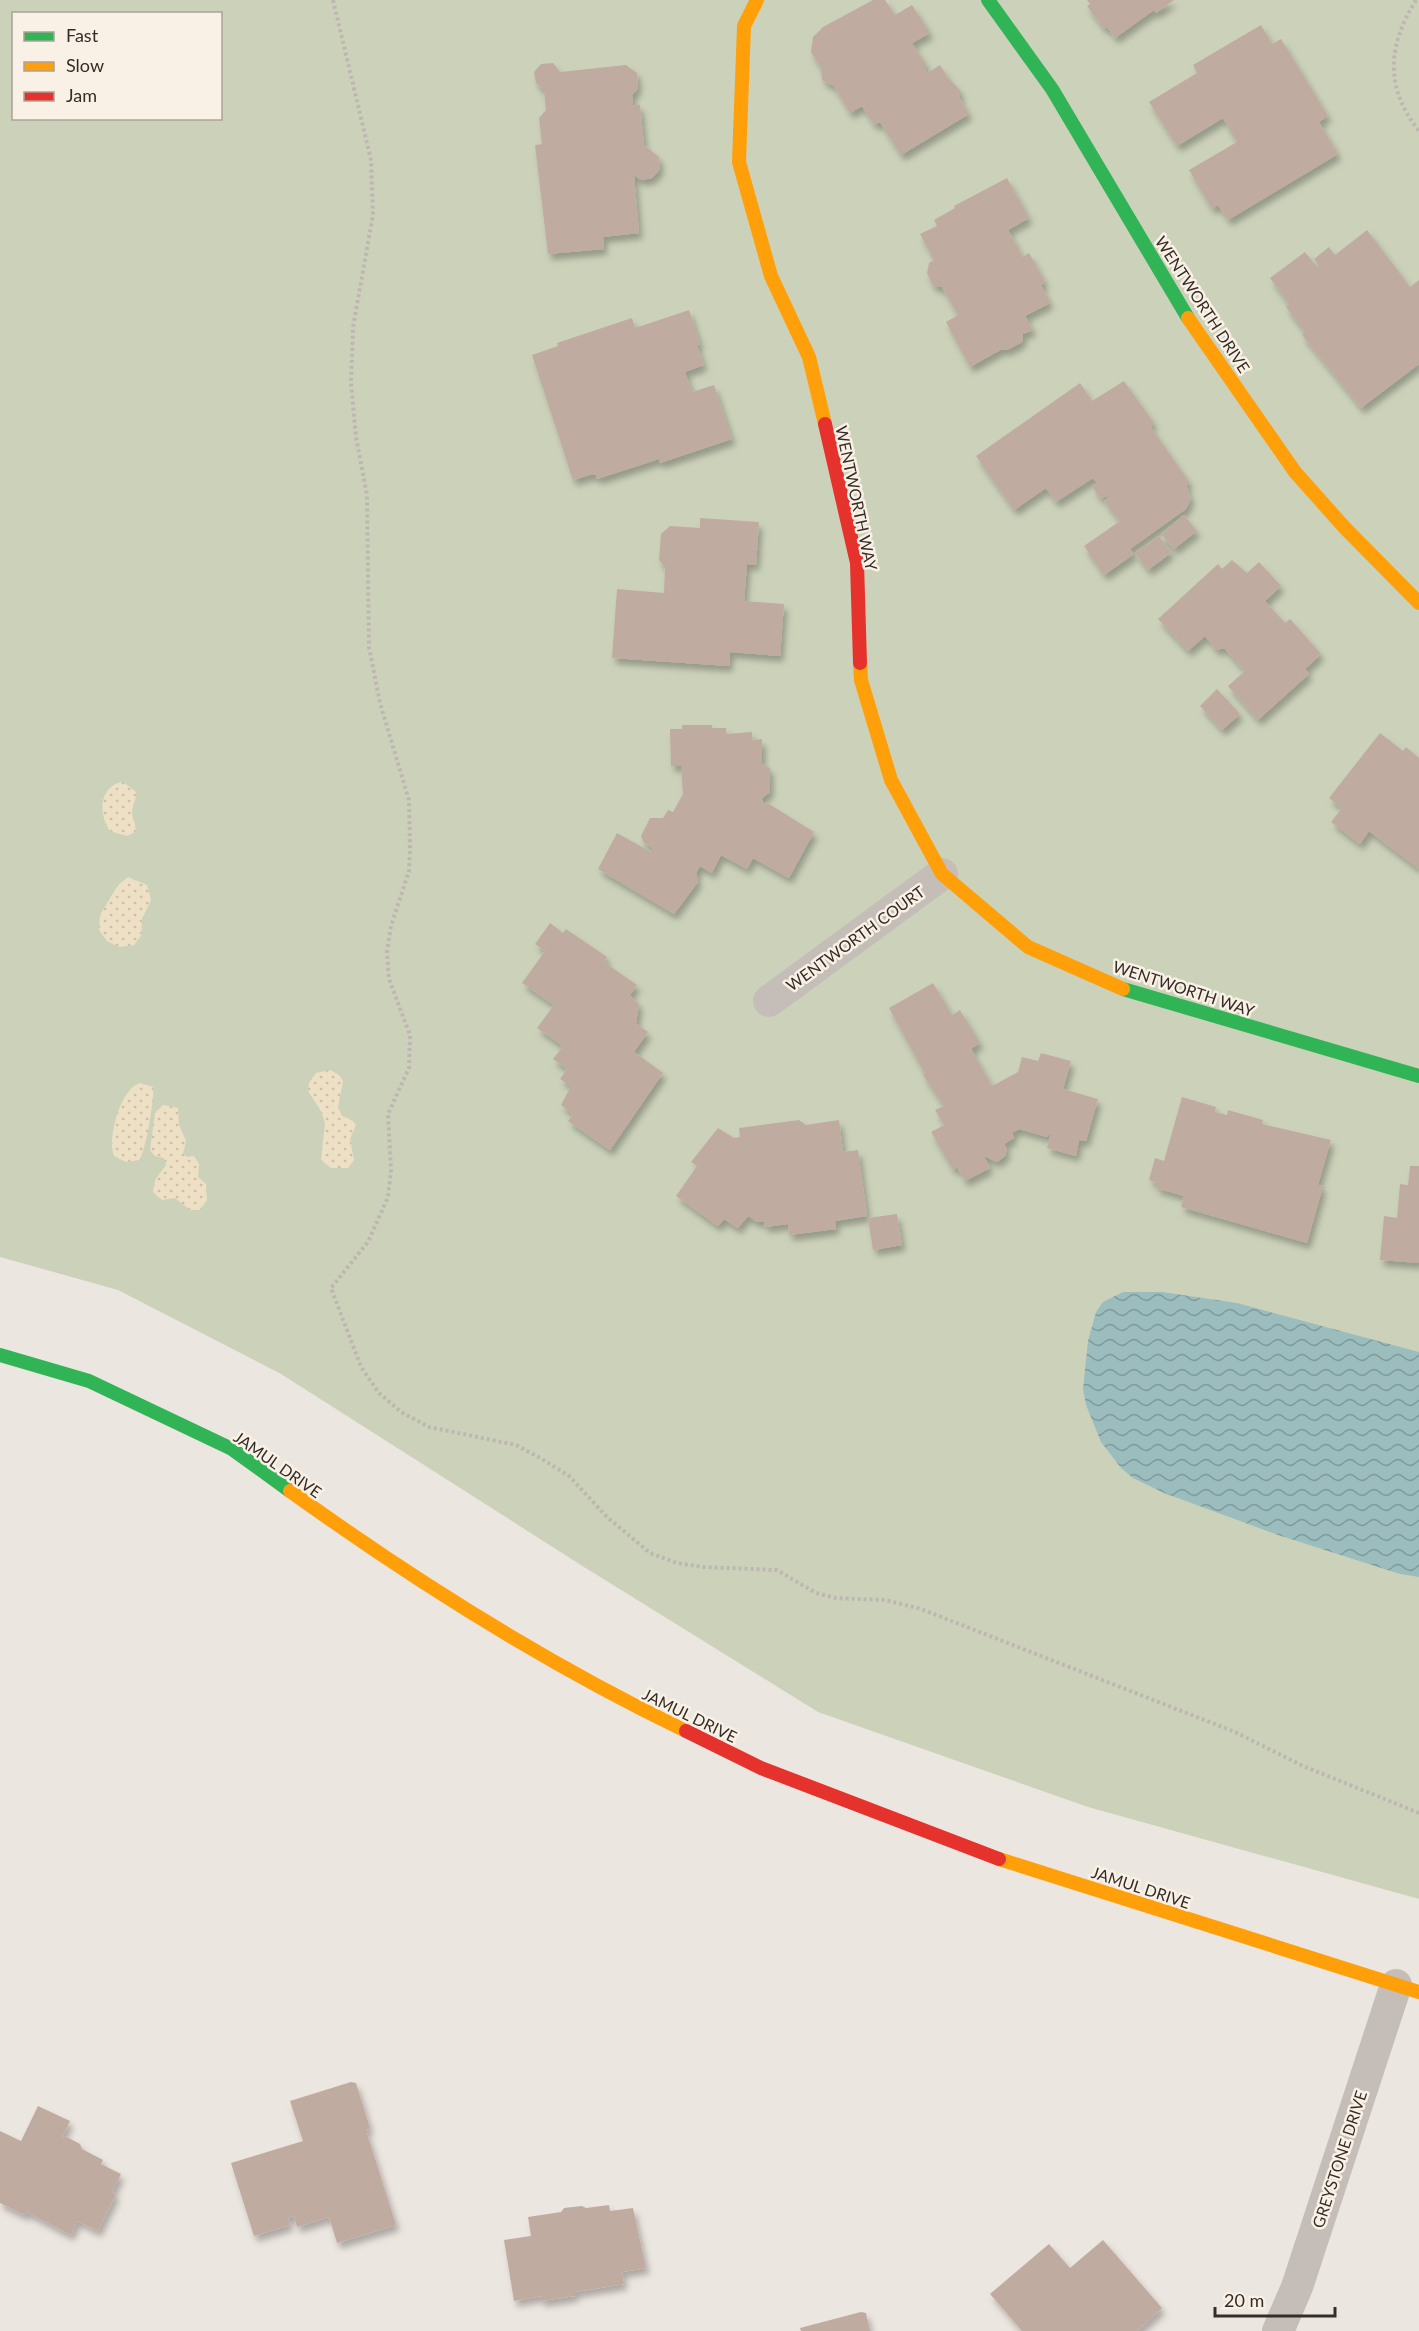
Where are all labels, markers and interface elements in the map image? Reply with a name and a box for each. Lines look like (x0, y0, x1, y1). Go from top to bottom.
legend (12, 12, 222, 120)
text: Fast (66, 24, 99, 46)
text: Slow (66, 54, 104, 76)
text: Jam (66, 84, 97, 106)
street label: WENTWORTH DRIVE (1152, 232, 1254, 376)
street label: WENTWORTH WAY (832, 424, 882, 572)
street label: WENTWORTH COURT (782, 881, 928, 995)
street label: WENTWORTH WAY (1111, 956, 1257, 1020)
street label: JAMUL DRIVE (231, 1427, 325, 1501)
street label: JAMUL DRIVE (640, 1684, 740, 1746)
street label: JAMUL DRIVE (1089, 1862, 1193, 1912)
street label: GREYSTONE DRIVE (1308, 2088, 1370, 2230)
scale bar (1215, 2280, 1335, 2318)
text: 20 m (1224, 2289, 1264, 2311)

